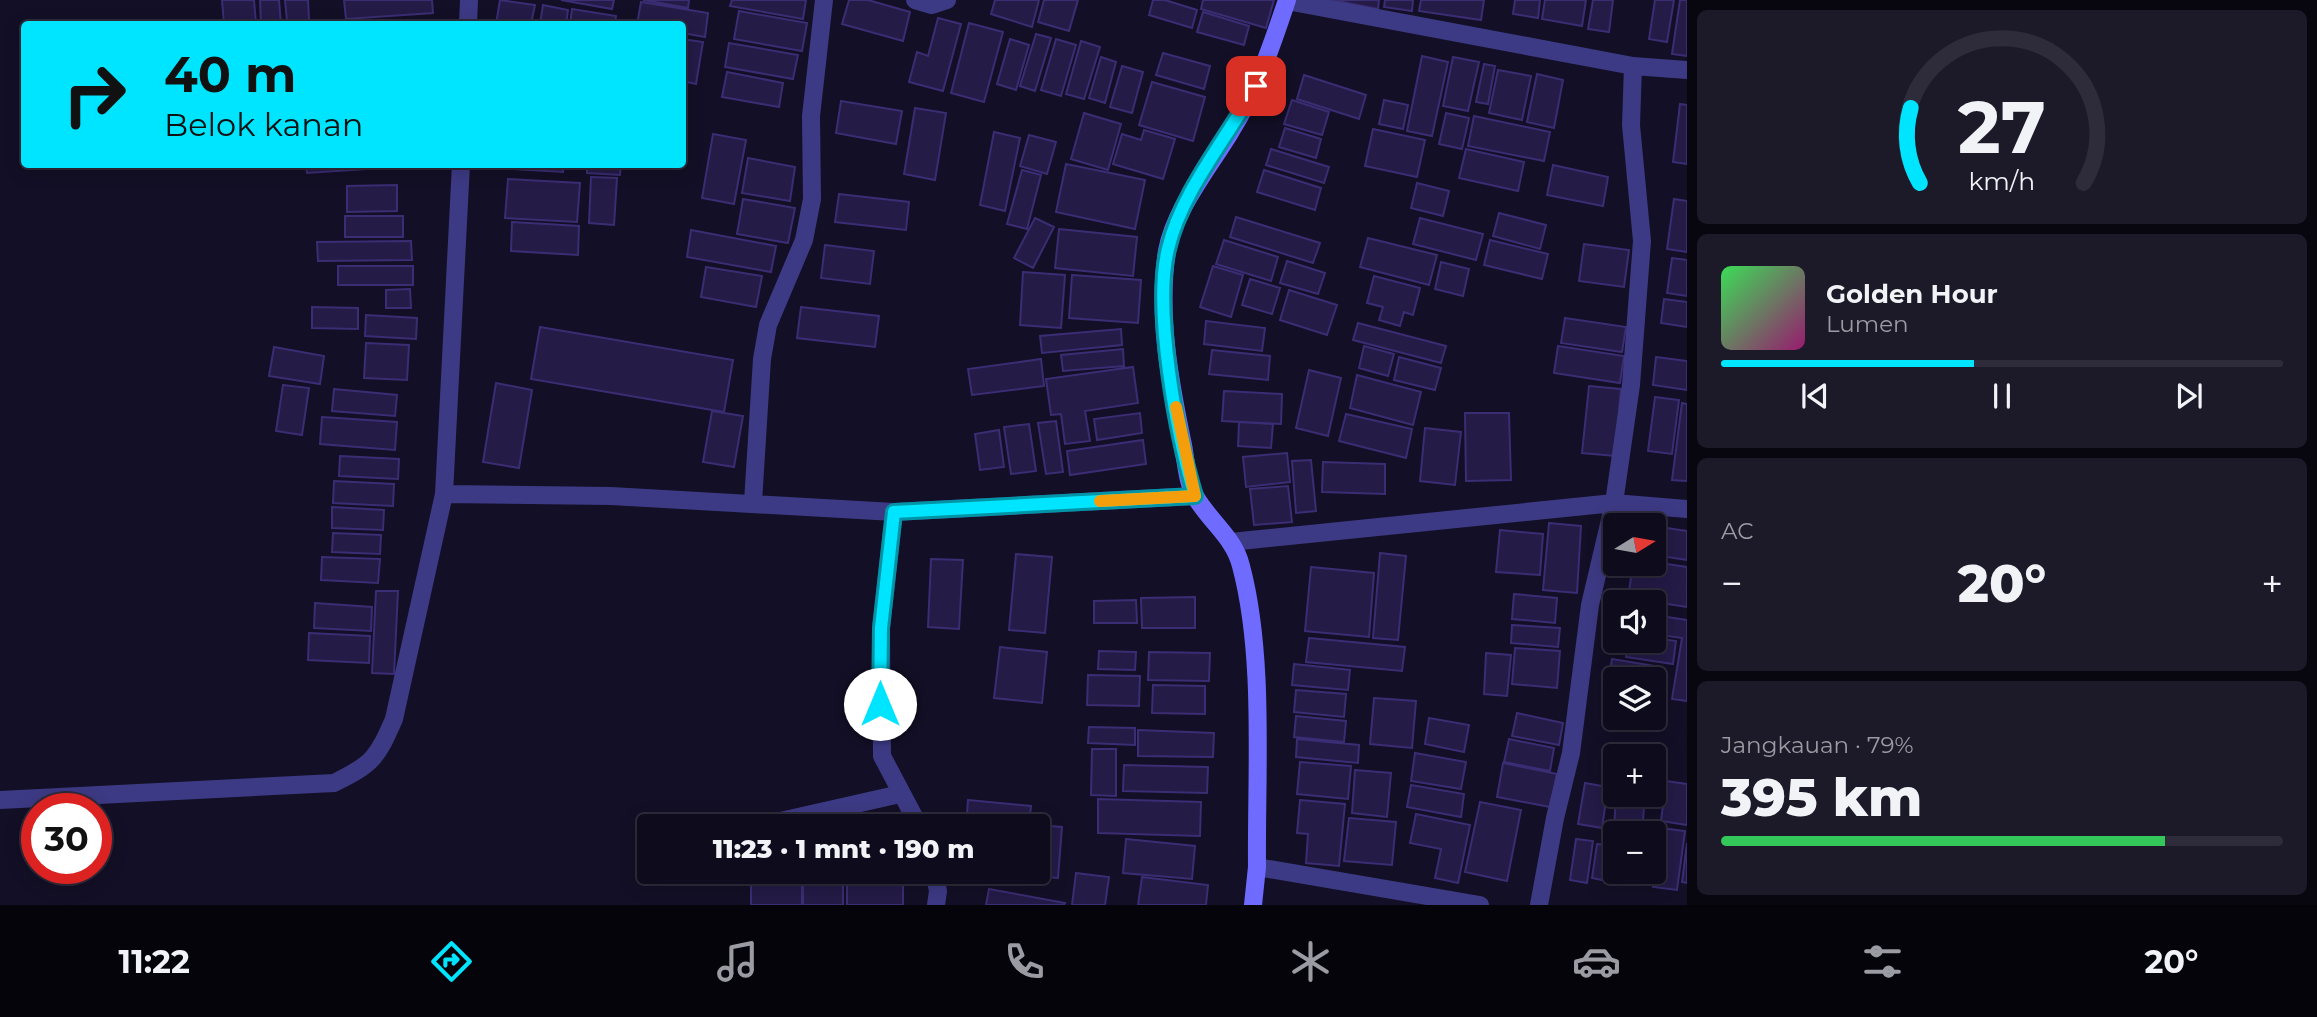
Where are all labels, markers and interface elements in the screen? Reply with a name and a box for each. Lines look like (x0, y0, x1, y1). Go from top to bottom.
text: 40 m (164, 45, 296, 104)
icon: right (49, 49, 140, 140)
pin (1226, 56, 1286, 116)
icon: arrive (1237, 67, 1275, 105)
text: 27 (1958, 83, 2046, 171)
text: Belok kanan (164, 105, 364, 144)
text: km/h (1969, 166, 2035, 196)
text: Golden Hour (1826, 278, 1998, 310)
text: Lumen (1826, 310, 1909, 338)
icon: previous (1796, 377, 1834, 415)
icon: pause (1983, 377, 2021, 415)
icon: next (2170, 377, 2208, 415)
north arrow (1603, 513, 1666, 576)
map controls (1603, 513, 1666, 884)
text: AC (1721, 517, 1754, 545)
text: 20° (1958, 552, 2046, 615)
text: − (1721, 560, 1743, 607)
text: + (2261, 560, 2283, 607)
button: sound (1603, 590, 1666, 653)
position arrow (843, 667, 917, 741)
button: layers (1603, 667, 1666, 730)
text: Jangkauan · 79% (1721, 731, 1914, 759)
button: + (1603, 744, 1666, 807)
text: 395 km (1721, 766, 1922, 829)
speed limit sign: 30 (21, 793, 112, 884)
button: − (1603, 821, 1666, 884)
text: 11:23 · 1 mnt · 190 m (713, 833, 974, 865)
icon: directions (427, 937, 476, 986)
icon: music (713, 937, 762, 986)
icon: phone (1000, 937, 1049, 986)
icon: climate (1286, 937, 1335, 986)
icon: car (1572, 937, 1621, 986)
icon: filters (1858, 937, 1907, 986)
text: 11:22 (119, 942, 190, 981)
text: 20° (2144, 942, 2198, 981)

